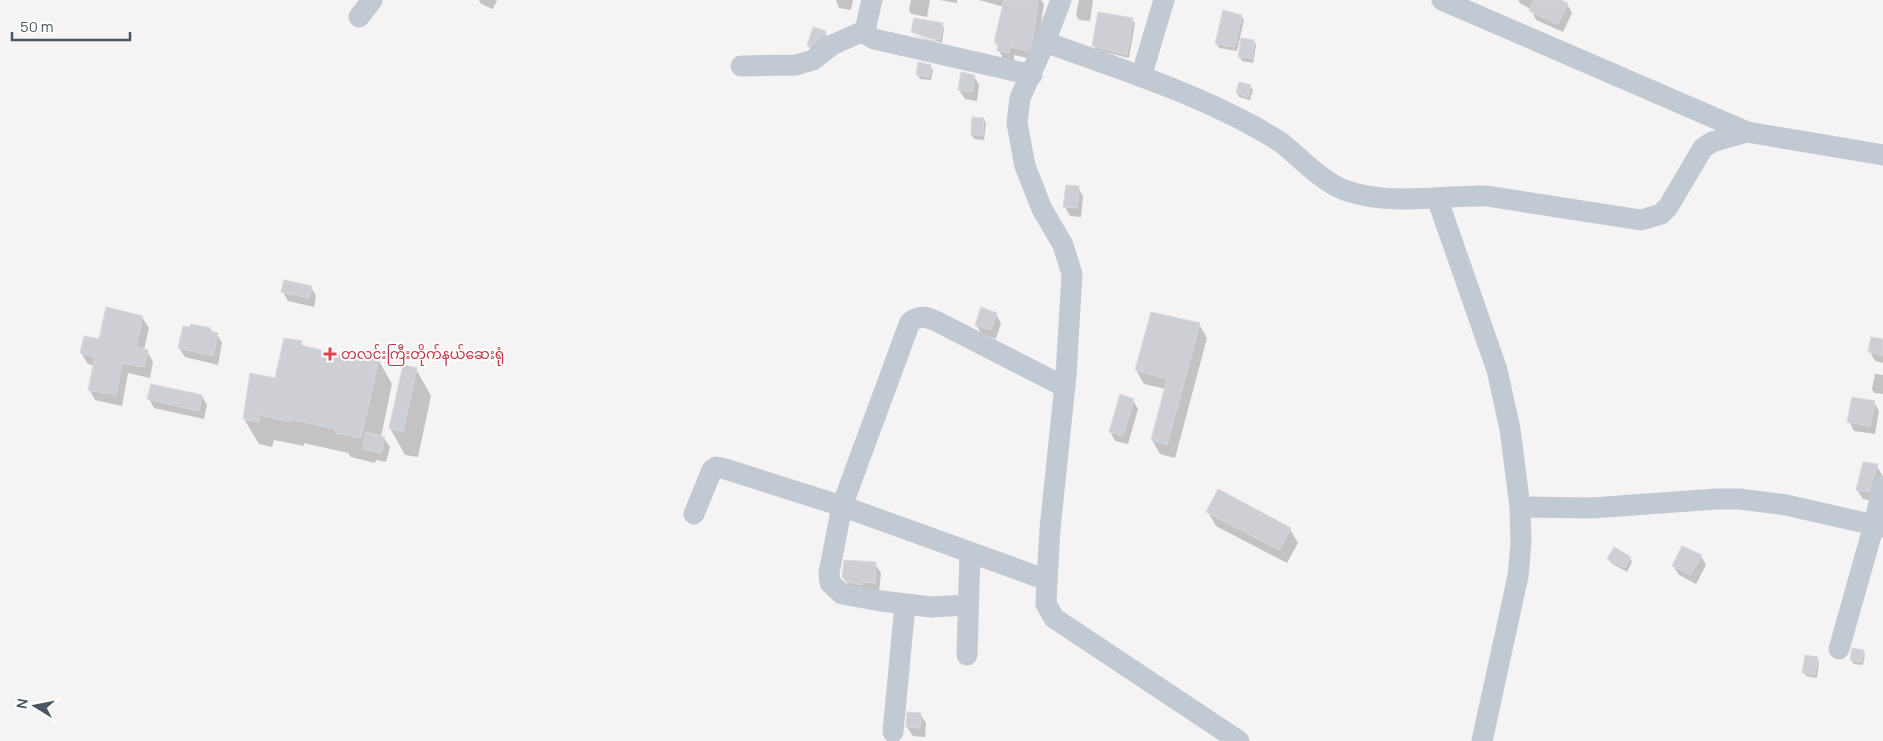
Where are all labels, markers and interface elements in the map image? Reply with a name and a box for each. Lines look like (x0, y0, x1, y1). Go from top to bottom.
scale bar (12, 10, 130, 42)
text: 50 m (20, 16, 54, 37)
place label: တလင်းကြီးတိုက်နယ်ဆေးရုံ (341, 344, 504, 366)
marker: တလင်းကြီးတိုက်နယ်ဆေးရုံ (323, 347, 337, 361)
north arrow (10, 681, 60, 731)
text: N (11, 697, 32, 710)

